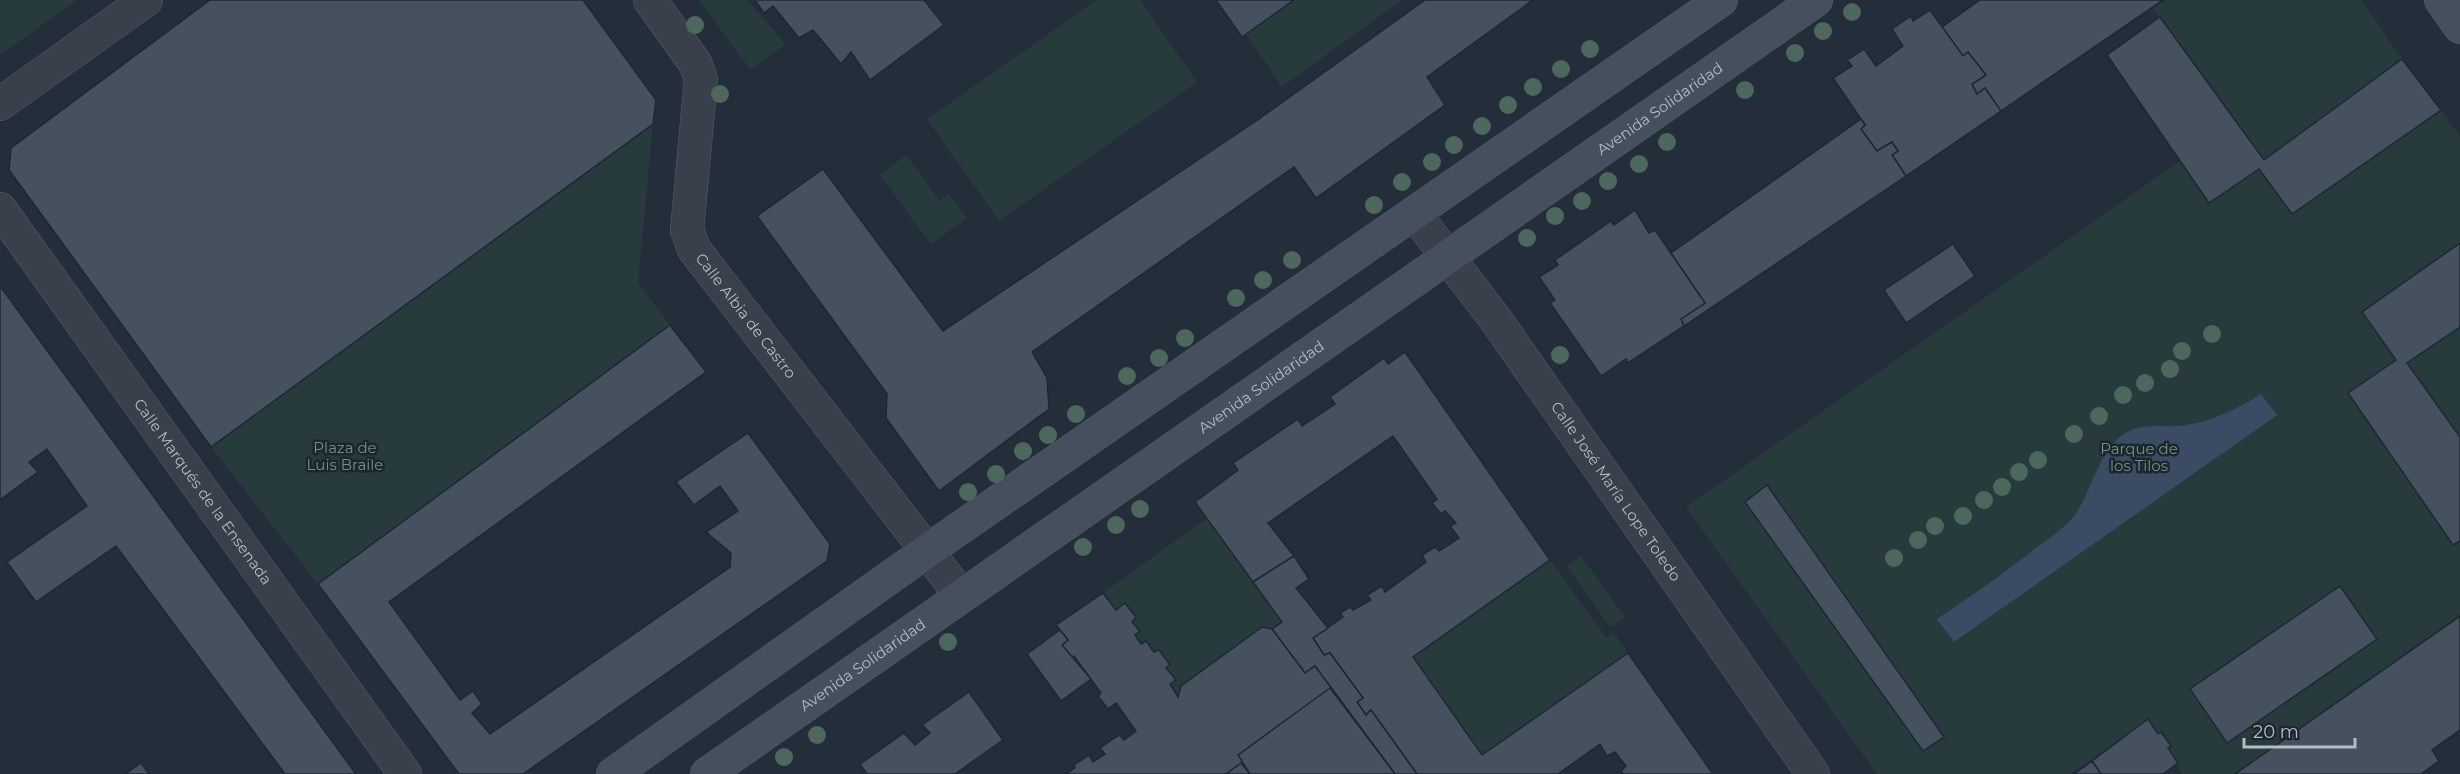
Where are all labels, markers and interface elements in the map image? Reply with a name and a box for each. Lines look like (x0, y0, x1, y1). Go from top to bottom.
street label: Avenida Solidaridad (1593, 58, 1726, 159)
street label: Calle Albia de Castro (692, 249, 800, 382)
street label: Avenida Solidaridad (1194, 336, 1328, 437)
street label: Calle Marqués de la Ensenada (130, 395, 276, 588)
street label: Calle José María Lope Toledo (1547, 398, 1685, 585)
park label: Plaza de Luis Braile (307, 438, 383, 474)
park label: Parque de los Tilos (2100, 439, 2178, 475)
street label: Avenida Solidaridad (796, 614, 929, 715)
scale bar (2244, 711, 2355, 749)
text: 20 m (2253, 721, 2299, 743)

